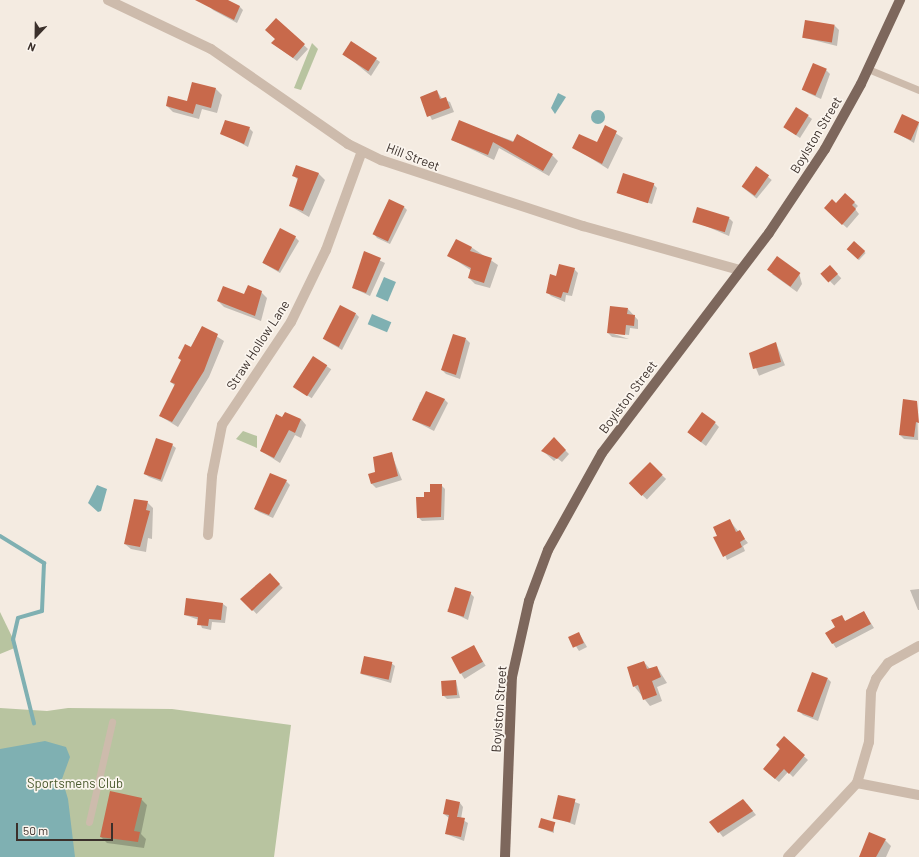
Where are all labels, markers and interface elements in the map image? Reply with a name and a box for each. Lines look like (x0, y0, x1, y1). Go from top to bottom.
north arrow (16, 16, 56, 56)
text: N (25, 40, 37, 55)
street label: Boylston Street (787, 94, 845, 176)
street label: Hill Street (384, 140, 442, 174)
street label: Straw Hollow Lane (223, 297, 293, 393)
street label: Boylston Street (596, 358, 660, 436)
street label: Boylston Street (488, 665, 510, 753)
park label: Sportsmens Club (27, 775, 123, 791)
scale bar (18, 815, 115, 841)
text: 50 m (23, 823, 48, 837)

